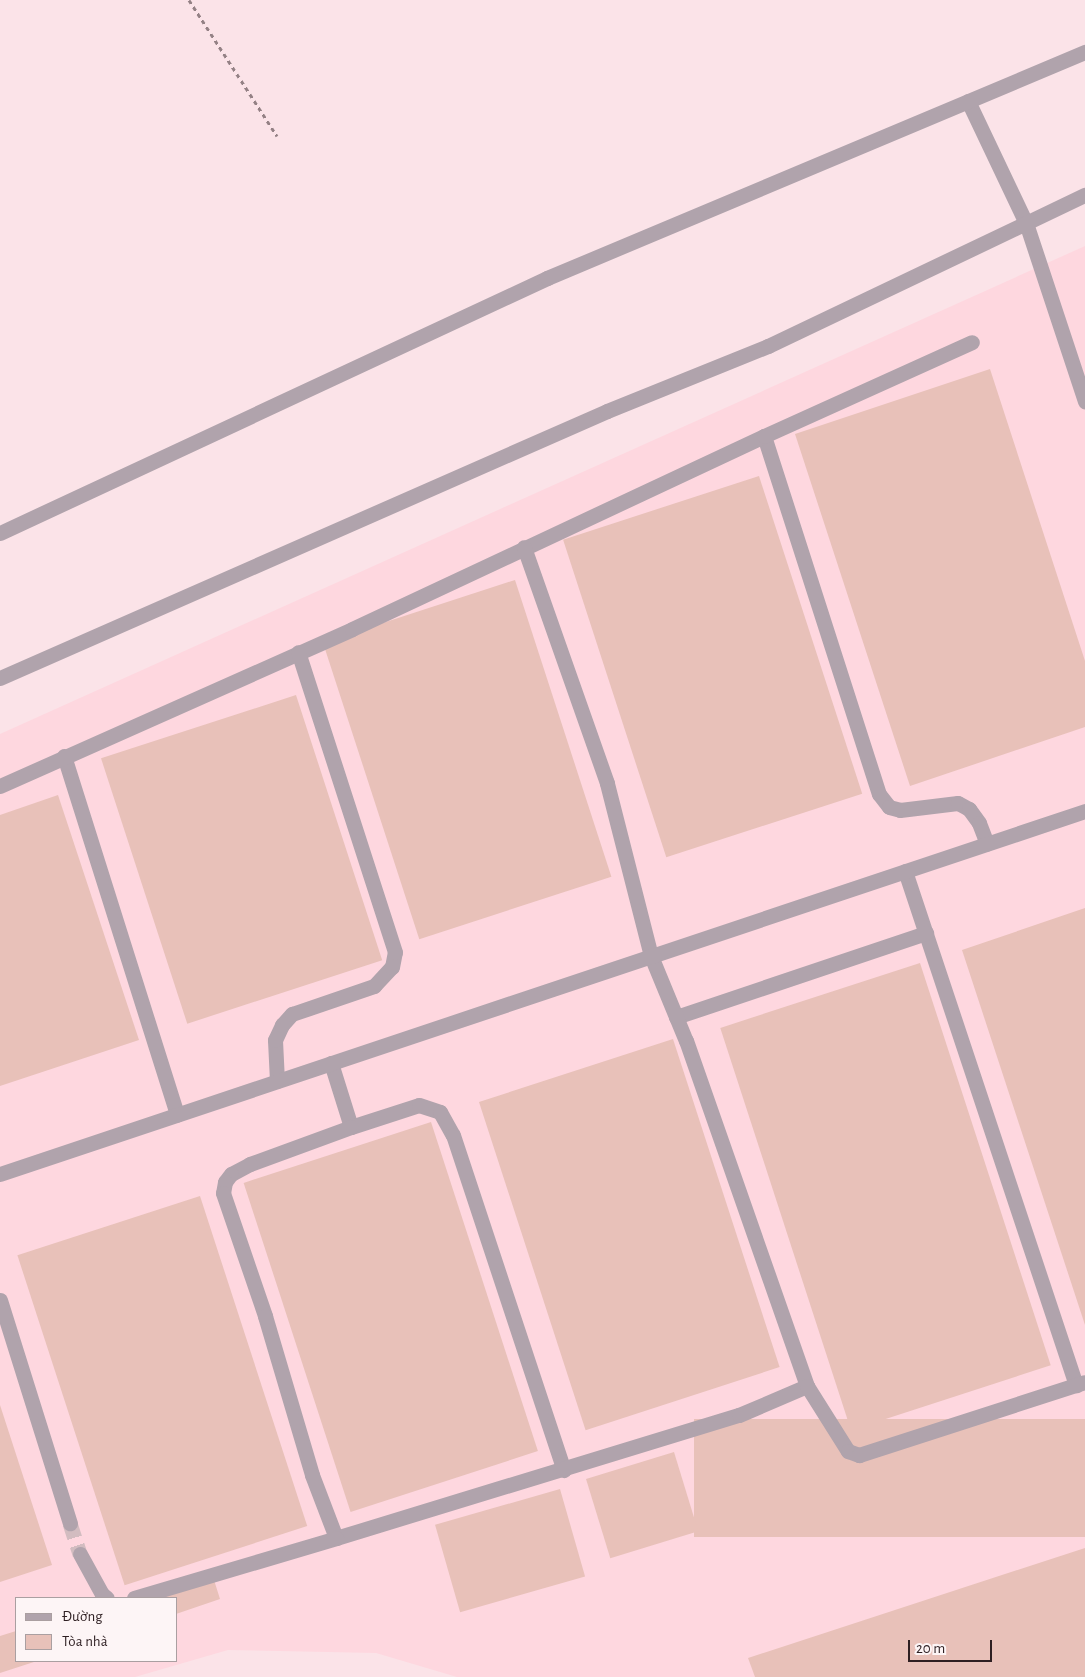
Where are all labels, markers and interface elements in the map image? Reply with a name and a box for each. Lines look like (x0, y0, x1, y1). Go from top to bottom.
legend (15, 1597, 178, 1662)
text: Đường (62, 1609, 102, 1624)
scale bar (910, 1630, 994, 1662)
text: Tòa nhà (62, 1634, 108, 1649)
text: 20 m (916, 1641, 945, 1656)

